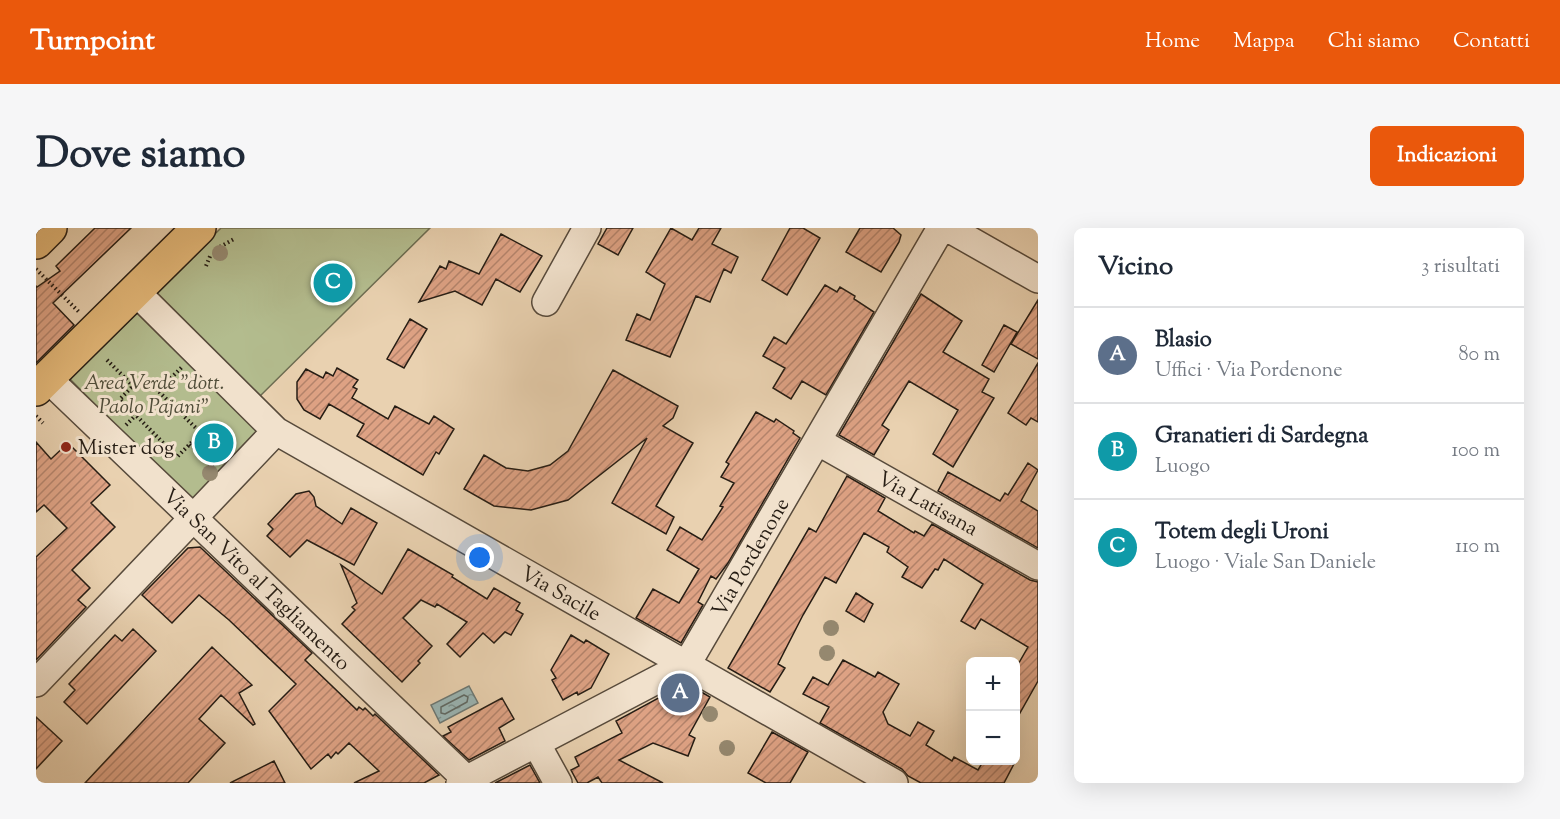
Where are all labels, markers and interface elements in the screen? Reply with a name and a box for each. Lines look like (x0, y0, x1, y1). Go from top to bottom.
text: Turnpoint (30, 22, 155, 62)
text: Home (1145, 27, 1200, 57)
text: Mappa (1233, 27, 1295, 57)
text: Chi siamo (1328, 27, 1420, 57)
text: Contatti (1453, 27, 1530, 57)
text: Dove siamo (36, 126, 245, 186)
button: Indicazioni (1370, 126, 1524, 186)
text: Vicino (1098, 249, 1173, 286)
text: 3 risultati (1421, 253, 1500, 282)
pin: C (314, 260, 352, 306)
text: Blasio (1155, 325, 1212, 357)
text: A (1109, 341, 1126, 370)
text: 80 m (1459, 341, 1500, 370)
text: Uffici · Via Pordenone (1155, 357, 1343, 386)
park label: Area Verde "dott. Paolo Pajani" (84, 369, 224, 423)
pin: B (194, 420, 234, 466)
text: Granatieri di Sardegna (1155, 421, 1368, 453)
place label: Mister dog (78, 434, 174, 464)
text: B (1111, 437, 1124, 466)
text: 100 m (1451, 437, 1500, 466)
marker: Mister dog (59, 440, 73, 454)
text: Luogo (1155, 453, 1210, 482)
street label: Via Latisana (871, 465, 983, 545)
street label: Via San Vito al Tagliamento (155, 482, 356, 679)
street label: Via Pordenone (705, 493, 798, 623)
text: Totem degli Uroni (1155, 517, 1329, 549)
text: C (1109, 533, 1126, 562)
text: 110 m (1455, 533, 1500, 562)
your location (465, 543, 494, 572)
text: Luogo · Viale San Daniele (1155, 549, 1376, 578)
street label: Via Sacile (514, 560, 606, 630)
map controls (966, 657, 1020, 765)
button: + (966, 657, 1020, 711)
pin: A (660, 670, 700, 716)
button: − (966, 711, 1020, 765)

